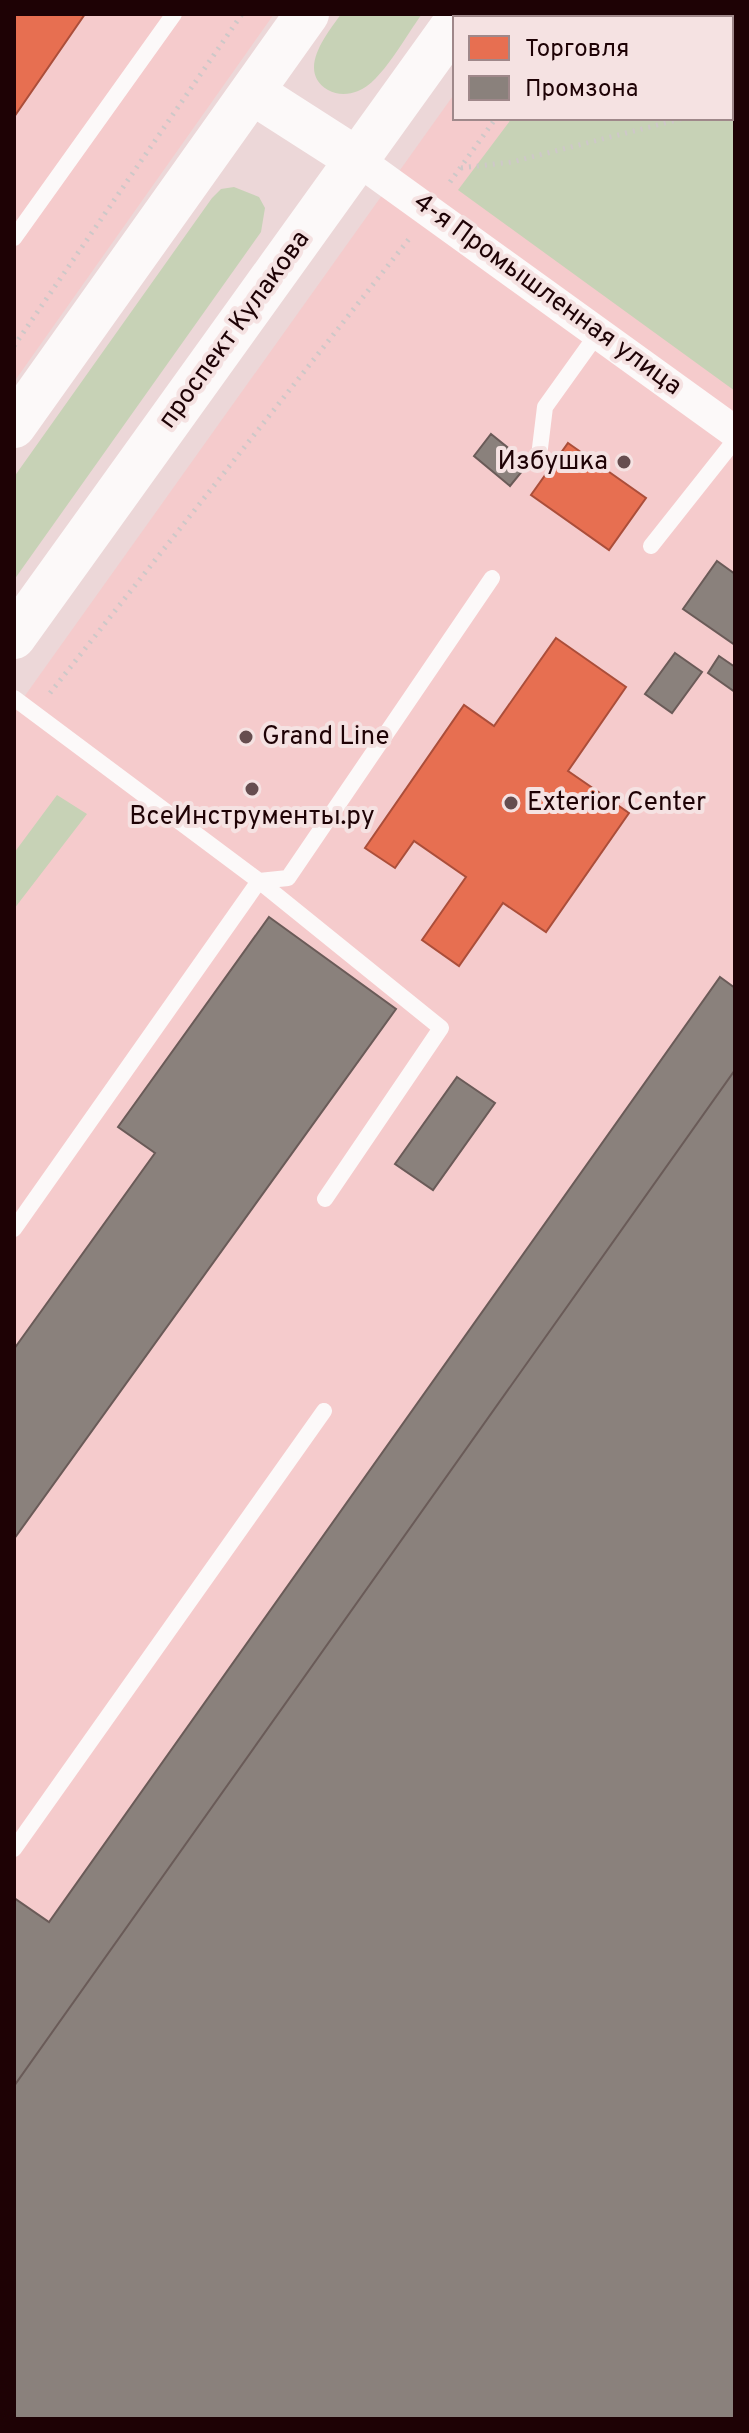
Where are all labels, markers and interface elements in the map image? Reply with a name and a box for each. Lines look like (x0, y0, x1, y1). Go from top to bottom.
legend (453, 16, 733, 120)
text: Торговля (525, 35, 629, 65)
text: Промзона (525, 75, 638, 105)
street label: 4-я Промышленная улица (406, 186, 688, 404)
street label: проспект Кулакова (152, 224, 318, 436)
place label: Избушка (498, 446, 608, 479)
marker: Избушка (615, 453, 633, 471)
place label: Grand Line (262, 721, 389, 754)
marker: Grand Line (237, 728, 255, 746)
marker: ВсеИнструменты.ру (243, 780, 261, 798)
place label: Exterior Center (527, 787, 706, 820)
marker: Exterior Center (502, 794, 520, 812)
place label: ВсеИнструменты.ру (129, 801, 375, 834)

